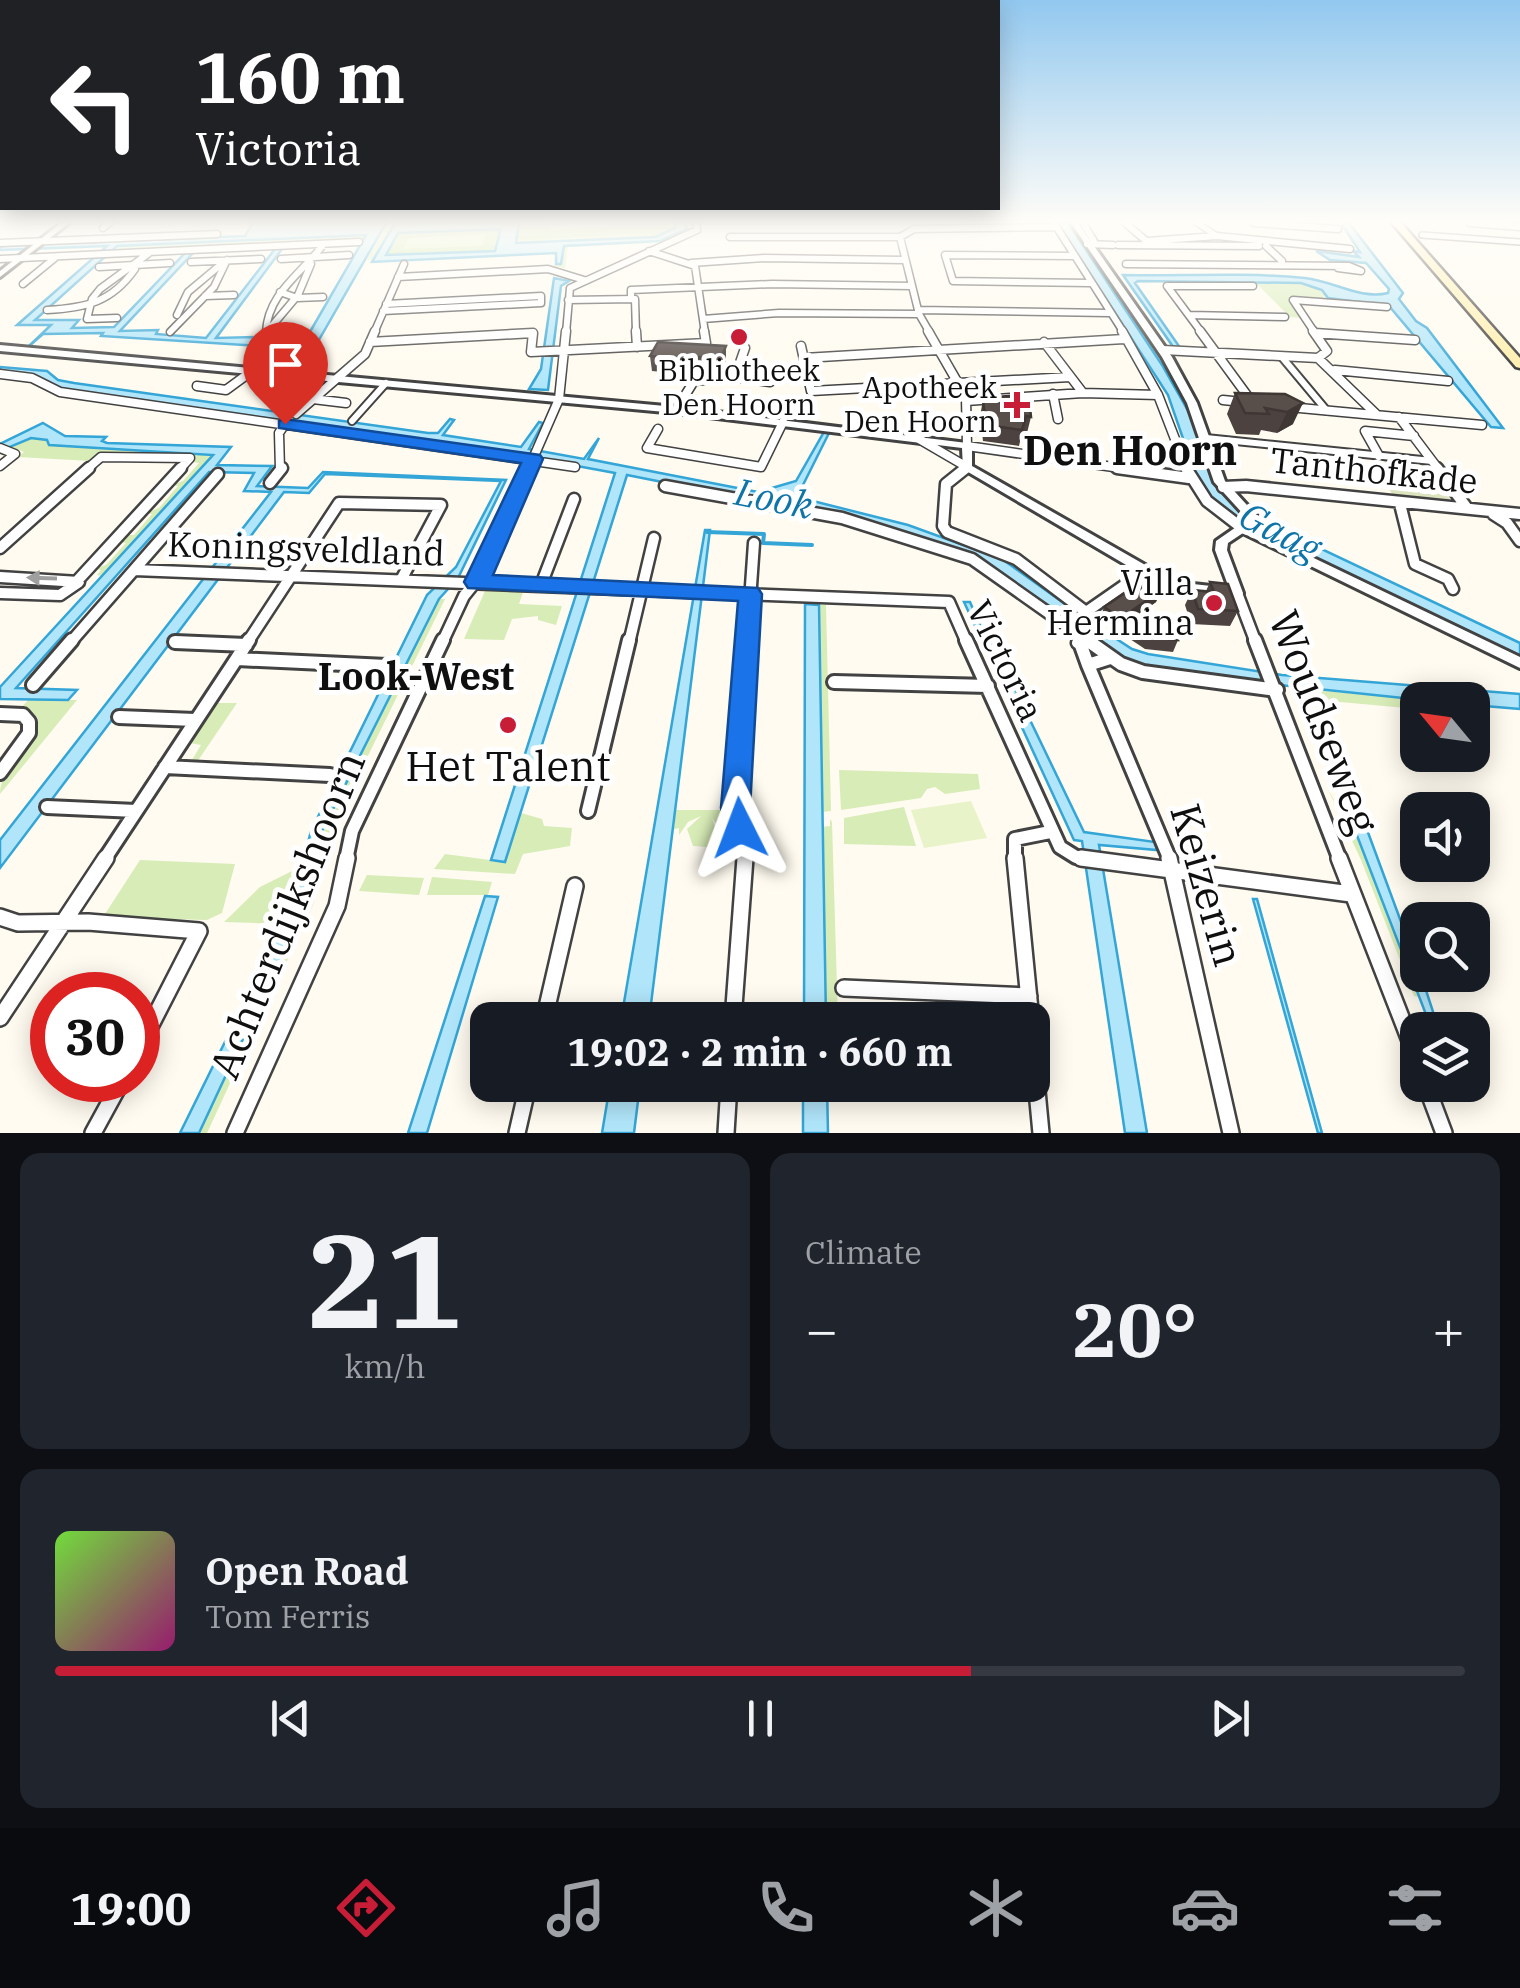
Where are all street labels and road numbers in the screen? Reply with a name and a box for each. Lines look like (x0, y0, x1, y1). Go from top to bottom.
street label: Tanthofkade (1268, 436, 1480, 504)
street label: Koningsveldland (167, 520, 445, 576)
street label: Victoria (957, 592, 1055, 729)
street label: Woudseweg (1257, 602, 1392, 841)
street label: Achterdijkshoorn (196, 743, 377, 1087)
street label: Keizerin (1158, 797, 1257, 972)

